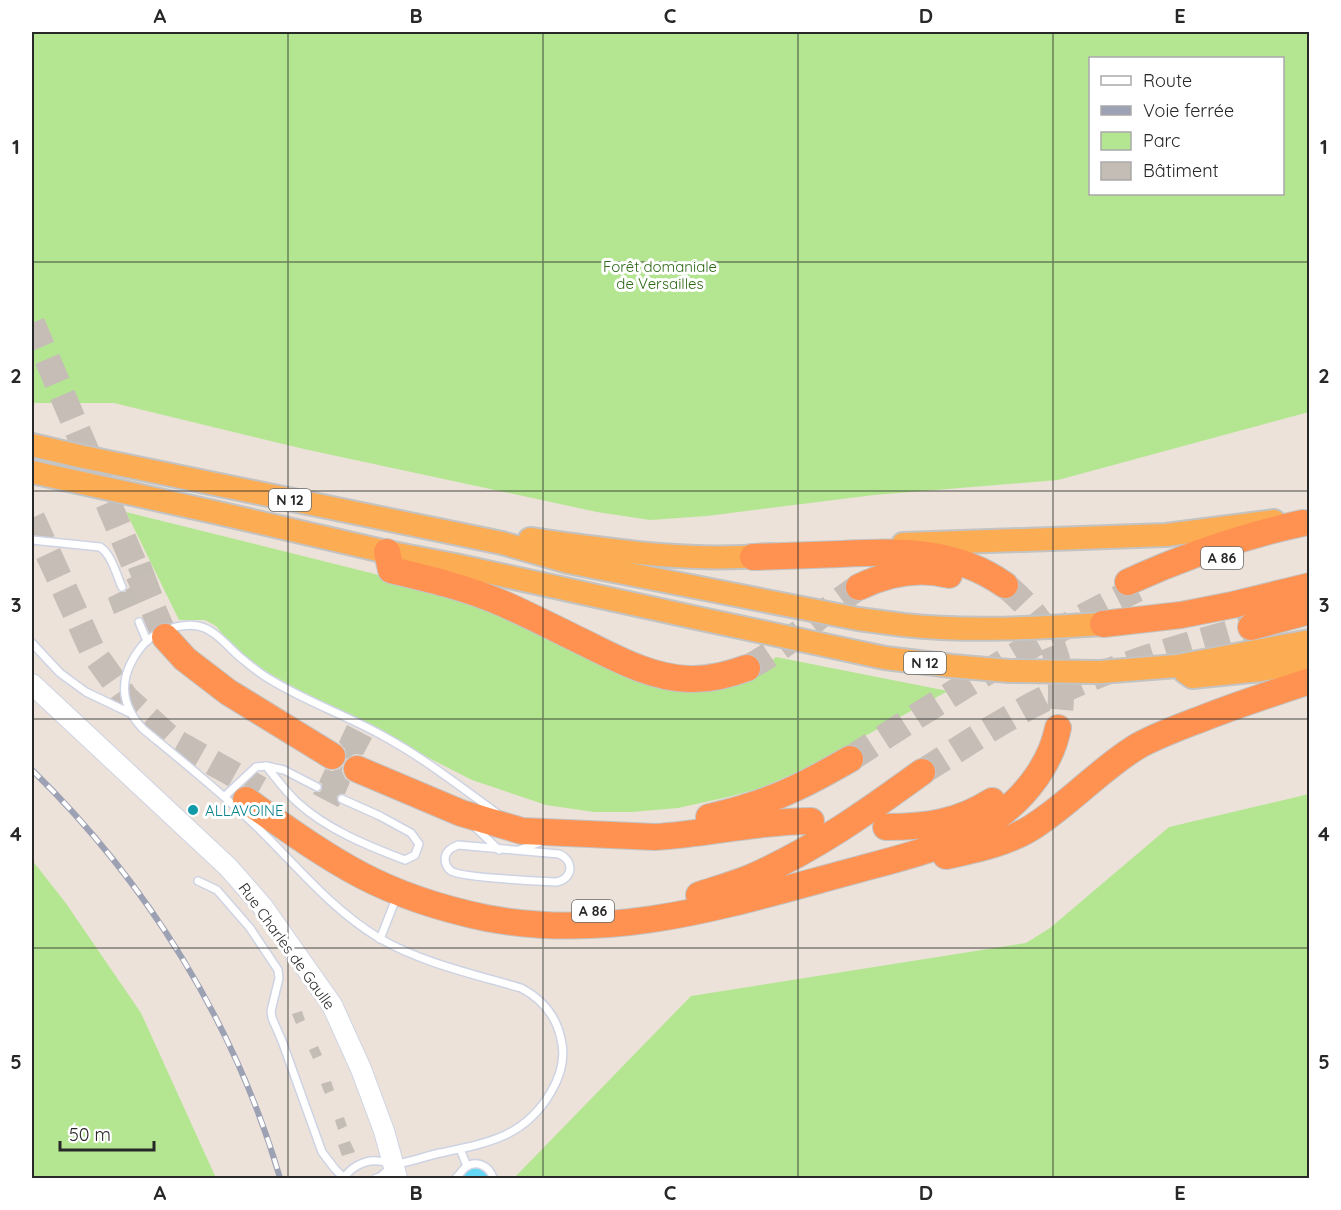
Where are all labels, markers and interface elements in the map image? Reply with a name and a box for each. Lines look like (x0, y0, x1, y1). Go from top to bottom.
text: A (154, 3, 167, 28)
text: B (409, 3, 423, 28)
text: C (664, 3, 677, 28)
text: D (919, 3, 933, 28)
text: E (1174, 3, 1186, 28)
legend (1089, 57, 1284, 195)
text: Route (1143, 69, 1192, 92)
text: Voie ferrée (1143, 99, 1234, 122)
text: Parc (1143, 129, 1180, 152)
text: 1 (12, 134, 20, 159)
text: 1 (1320, 134, 1328, 159)
text: Bâtiment (1143, 159, 1219, 182)
park label: Forêt domaniale de Versailles (603, 257, 717, 293)
text: 2 (10, 363, 22, 388)
text: 2 (1318, 363, 1330, 388)
road number: N 12 (269, 489, 311, 511)
road number: A 86 (1201, 547, 1243, 569)
text: 3 (11, 592, 21, 617)
text: 3 (1319, 592, 1329, 617)
road number: N 12 (904, 652, 946, 674)
place label: ALLAVOINE (205, 801, 283, 820)
marker: ALLAVOINE (186, 803, 200, 817)
text: 4 (10, 821, 22, 846)
text: 4 (1318, 821, 1330, 846)
street label: Rue Charles de Gaulle (235, 879, 339, 1013)
road number: A 86 (572, 900, 614, 922)
text: 5 (10, 1049, 22, 1074)
text: 5 (1318, 1049, 1330, 1074)
scale bar (60, 1114, 154, 1152)
text: 50 m (69, 1123, 111, 1146)
text: A (154, 1180, 167, 1205)
text: B (409, 1180, 423, 1205)
text: C (664, 1180, 677, 1205)
text: D (919, 1180, 933, 1205)
text: E (1174, 1180, 1186, 1205)

